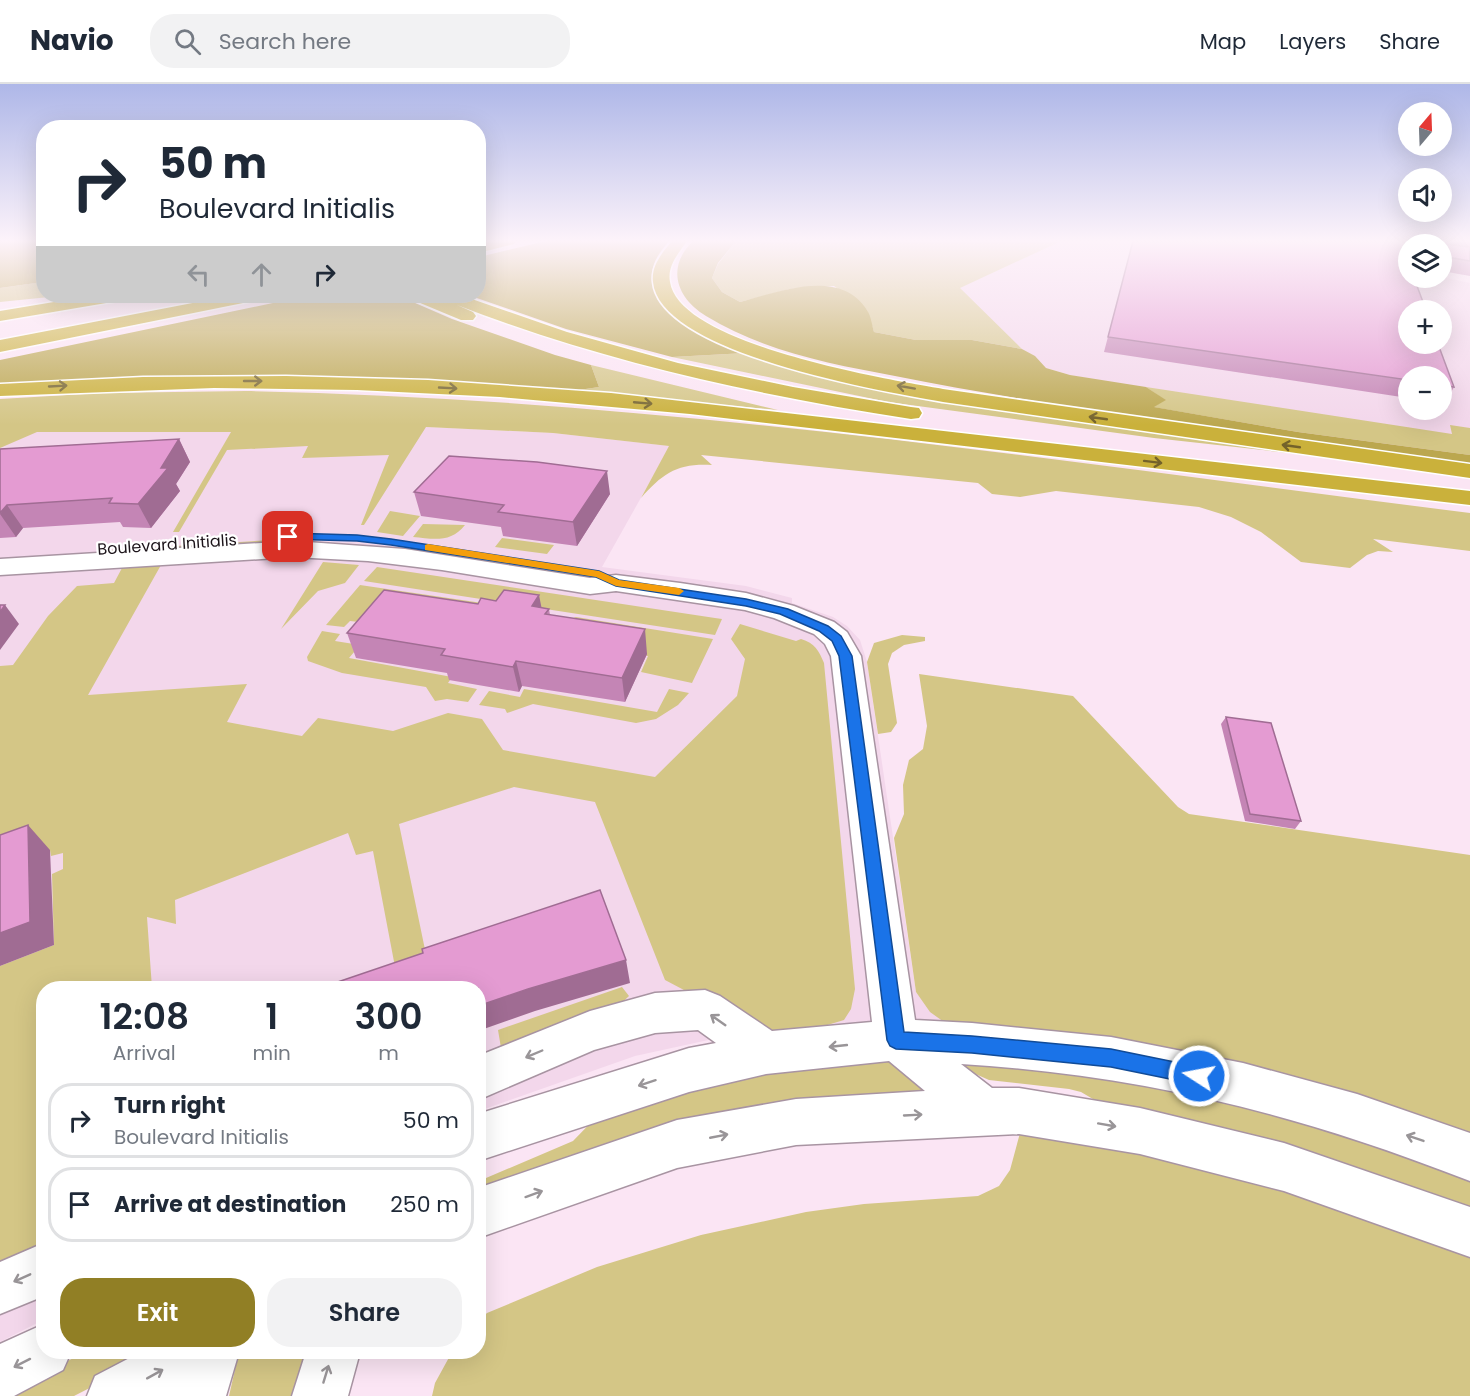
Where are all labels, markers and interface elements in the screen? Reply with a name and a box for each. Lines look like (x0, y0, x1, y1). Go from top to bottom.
search box (150, 14, 570, 68)
text: Navio (30, 21, 114, 60)
icon: search (171, 25, 204, 58)
text: Search here (219, 26, 351, 57)
text: Map (1200, 27, 1246, 56)
text: Layers (1279, 27, 1346, 56)
text: Share (1379, 27, 1440, 56)
north arrow (1398, 102, 1452, 156)
map controls (1398, 102, 1452, 420)
text: 50 m (159, 134, 267, 193)
icon: right (60, 144, 138, 222)
button: sound (1398, 168, 1452, 222)
text: Boulevard Initialis (159, 190, 395, 227)
button: layers (1398, 234, 1452, 288)
icon: left (182, 258, 215, 291)
icon: ahead (245, 258, 278, 291)
icon: right (308, 258, 341, 291)
button: + (1398, 300, 1452, 354)
button: − (1398, 366, 1452, 420)
one-way arrow (243, 376, 263, 387)
one-way arrow (48, 381, 68, 392)
one-way arrow (896, 381, 916, 392)
one-way arrow (438, 382, 458, 393)
one-way arrow (632, 398, 652, 409)
one-way arrow (1089, 413, 1109, 424)
one-way arrow (1282, 441, 1302, 452)
one-way arrow (1142, 457, 1162, 468)
pin (262, 511, 313, 562)
icon: arrive (271, 520, 304, 553)
street label: Boulevard Initialis (96, 528, 238, 561)
text: 12:08 (100, 991, 189, 1042)
text: 1 (265, 991, 278, 1042)
text: 300 (354, 991, 422, 1042)
one-way arrow (711, 1014, 727, 1026)
text: Arrival (113, 1039, 176, 1067)
text: min (253, 1039, 291, 1067)
text: m (378, 1039, 399, 1067)
one-way arrow (828, 1041, 848, 1052)
position arrow (1167, 1044, 1231, 1108)
one-way arrow (525, 1049, 543, 1061)
one-way arrow (638, 1079, 657, 1090)
text: Turn right (114, 1090, 225, 1121)
icon: right (63, 1104, 96, 1137)
text: 50 m (403, 1105, 459, 1136)
one-way arrow (902, 1109, 922, 1120)
one-way arrow (1096, 1120, 1116, 1131)
text: Boulevard Initialis (114, 1123, 289, 1151)
one-way arrow (709, 1130, 729, 1141)
one-way arrow (1406, 1131, 1425, 1142)
one-way arrow (524, 1187, 543, 1198)
icon: arrive (63, 1188, 96, 1221)
text: Arrive at destination (114, 1189, 346, 1220)
text: 250 m (390, 1189, 459, 1220)
one-way arrow (13, 1273, 31, 1285)
button: Exit (60, 1278, 255, 1347)
button: Share (267, 1278, 462, 1347)
one-way arrow (13, 1357, 31, 1369)
one-way arrow (321, 1365, 332, 1384)
one-way arrow (146, 1368, 163, 1380)

